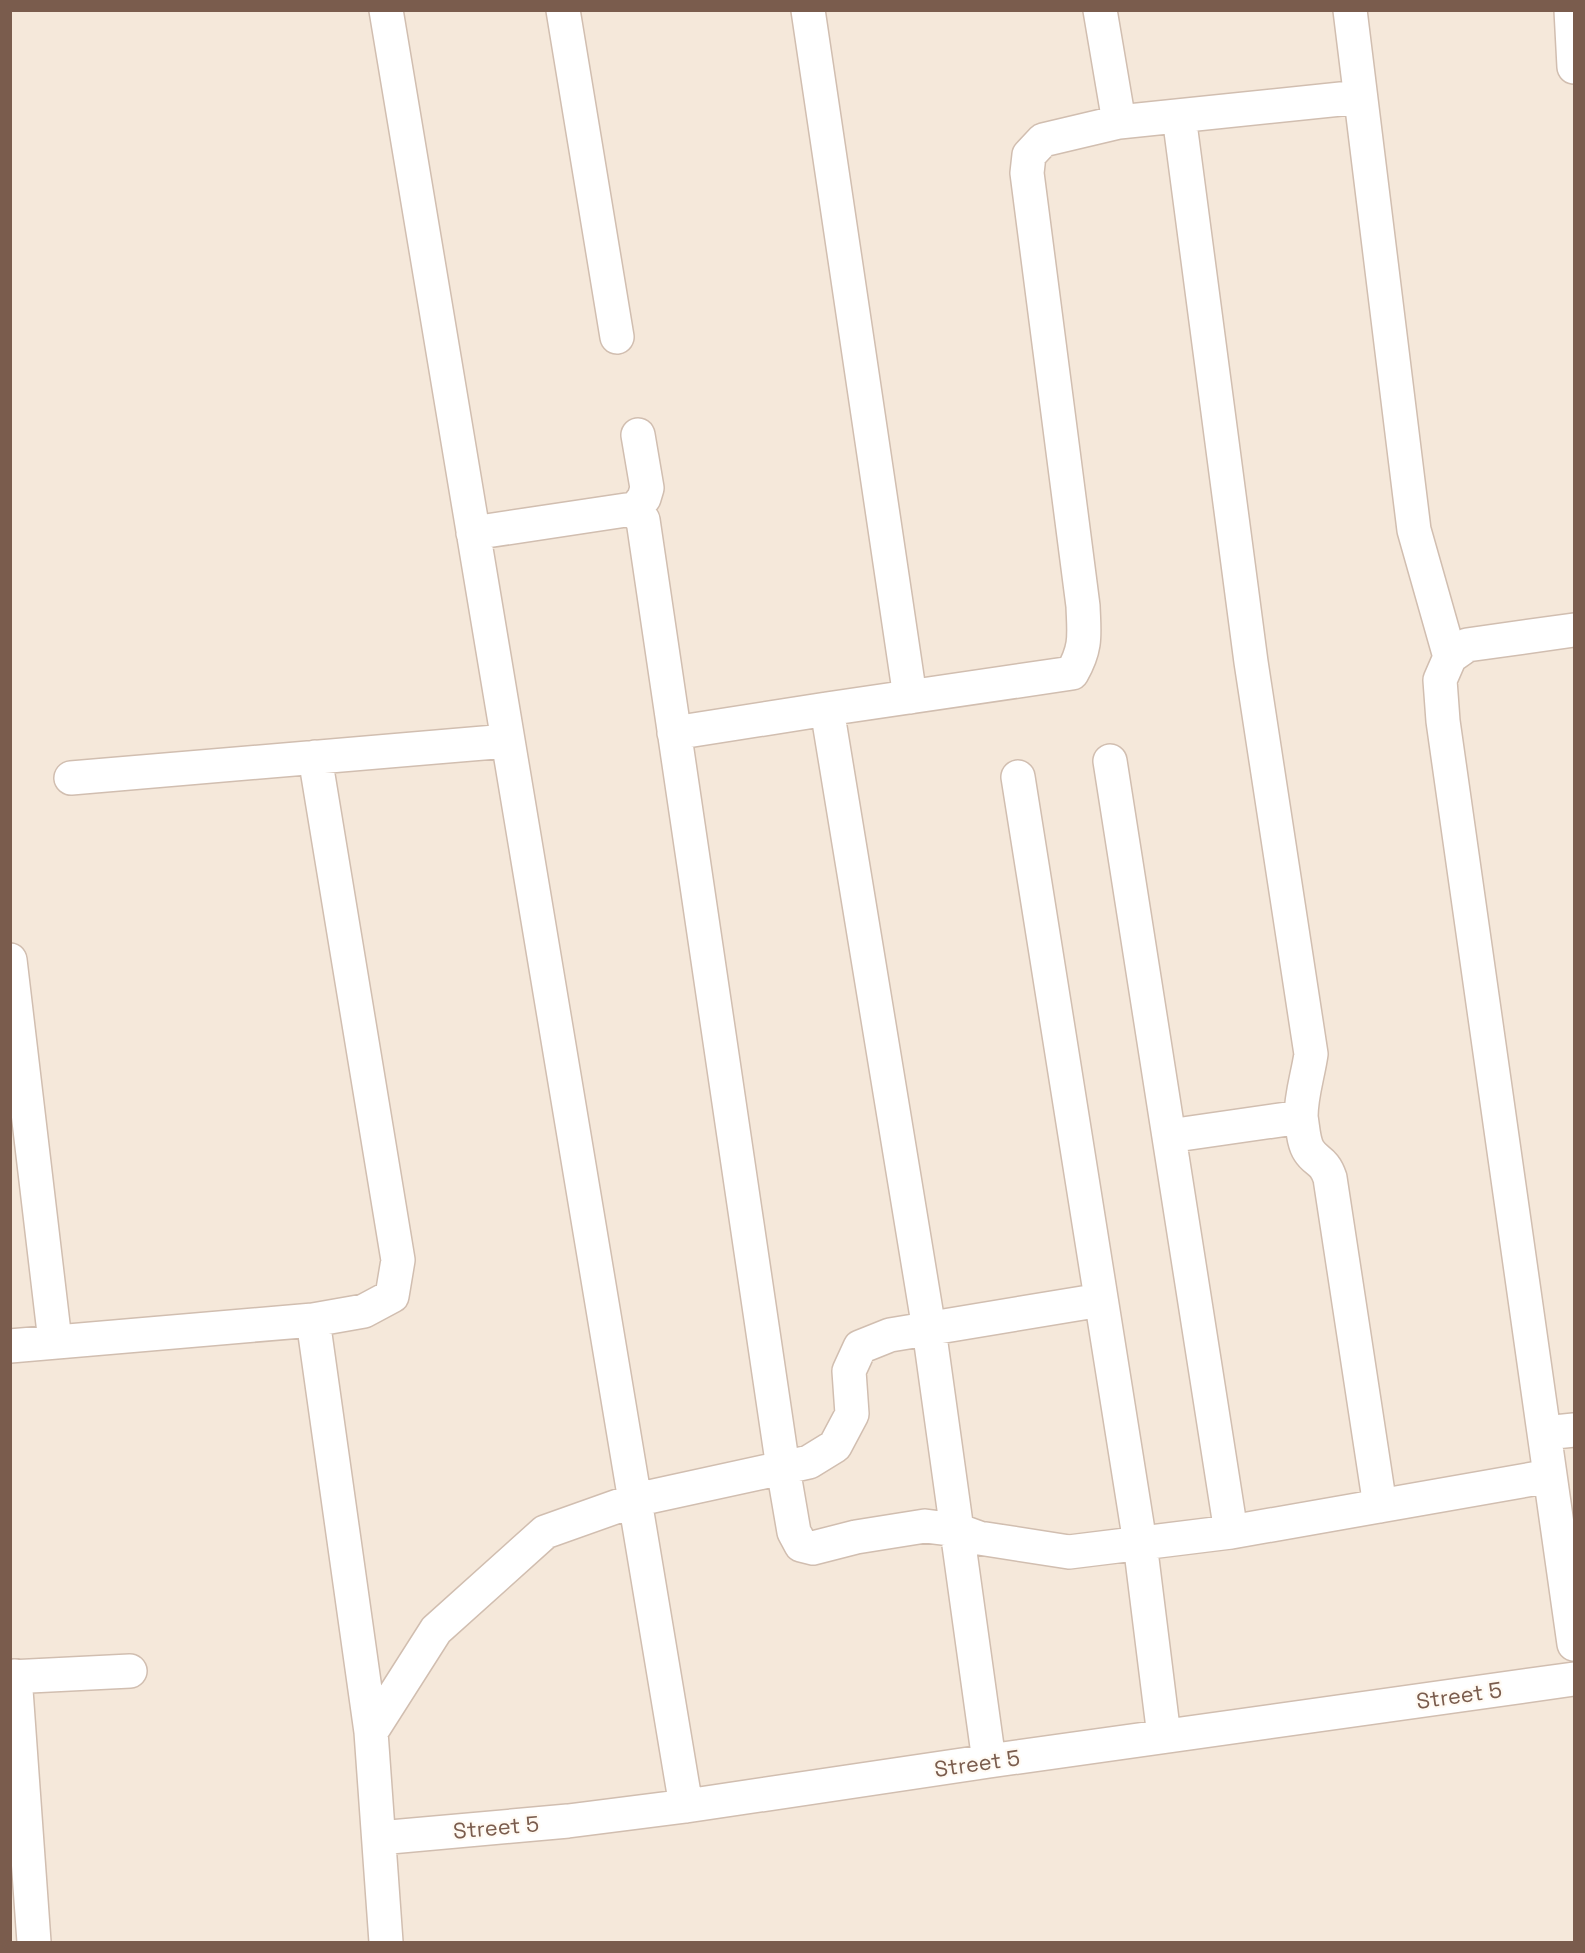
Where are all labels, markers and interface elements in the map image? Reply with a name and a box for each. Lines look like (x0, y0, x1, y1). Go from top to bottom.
street label: Street 5 (1414, 1675, 1504, 1715)
street label: Street 5 (932, 1743, 1022, 1783)
street label: Street 5 (452, 1809, 540, 1845)

